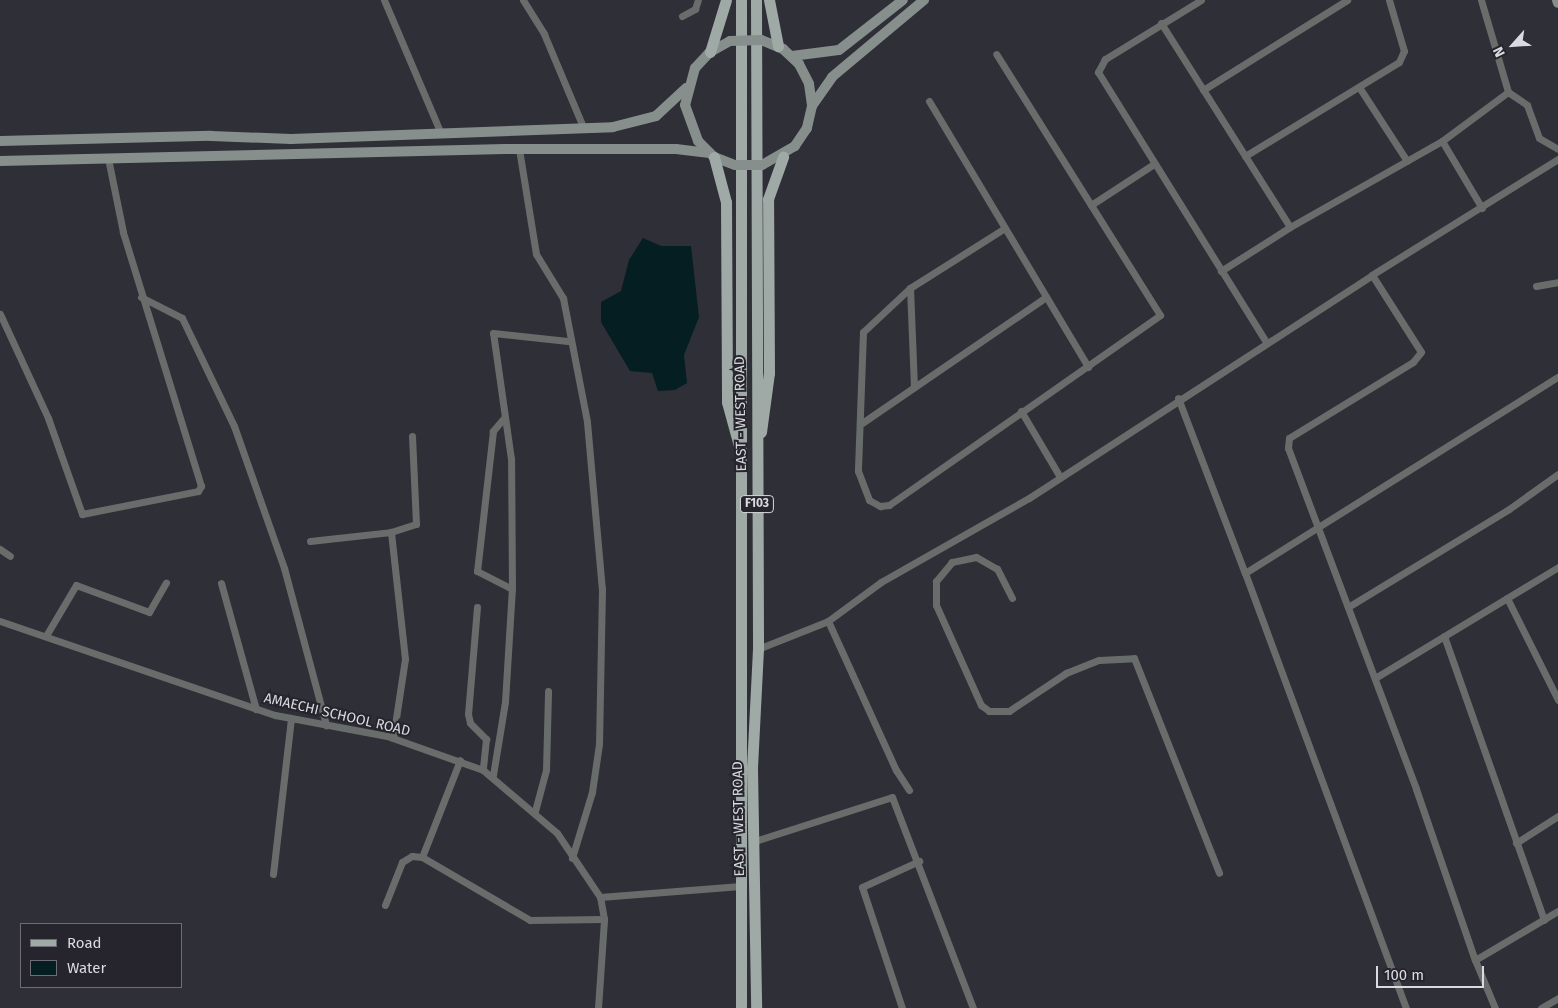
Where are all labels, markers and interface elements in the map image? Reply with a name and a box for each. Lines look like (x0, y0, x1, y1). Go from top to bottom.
north arrow (1488, 20, 1538, 70)
text: N (1489, 44, 1509, 60)
street label: EAST - WEST ROAD (732, 356, 750, 472)
road number: F103 (740, 494, 774, 514)
street label: AMAECHI SCHOOL ROAD (262, 690, 412, 740)
street label: EAST - WEST ROAD (730, 761, 748, 877)
legend (20, 923, 182, 988)
text: Road (67, 934, 102, 952)
scale bar (1378, 956, 1486, 988)
text: Water (67, 959, 106, 977)
text: 100 m (1384, 966, 1424, 984)

